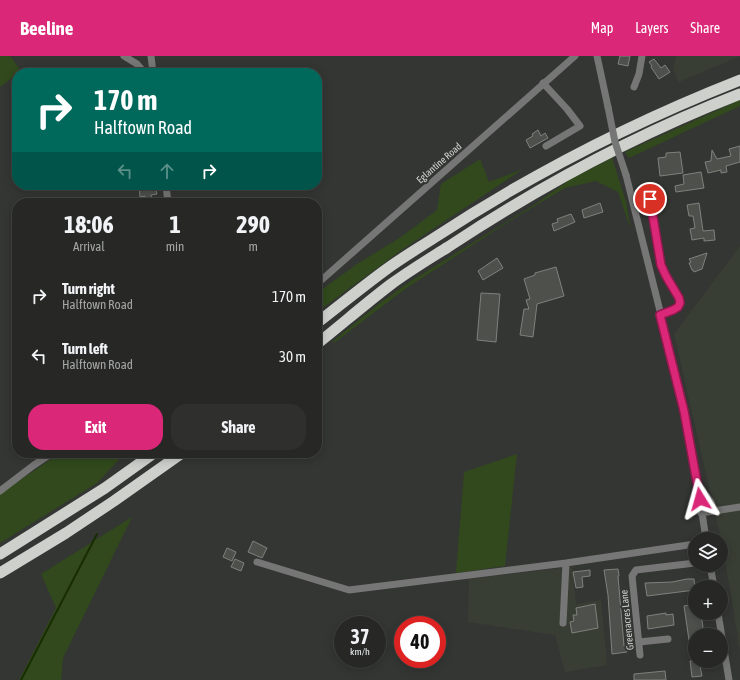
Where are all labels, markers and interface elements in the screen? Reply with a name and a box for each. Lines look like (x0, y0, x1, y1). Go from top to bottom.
text: Beeline (20, 17, 73, 39)
text: Map (591, 20, 613, 36)
text: Layers (635, 20, 668, 36)
text: Share (690, 20, 720, 36)
icon: right (28, 84, 80, 136)
text: 170 m (94, 84, 157, 116)
text: Halftown Road (94, 117, 192, 138)
street label: Eglantine Road (414, 140, 464, 185)
icon: left (114, 160, 136, 182)
icon: ahead (156, 160, 178, 182)
icon: right (198, 160, 220, 182)
pin (633, 182, 667, 216)
icon: arrive (639, 188, 661, 210)
text: 18:06 (64, 211, 114, 238)
text: 1 (169, 211, 181, 238)
text: 290 (236, 211, 270, 238)
text: Arrival (73, 239, 105, 254)
text: min (166, 239, 184, 254)
text: m (248, 239, 258, 254)
text: Turn right (62, 280, 115, 297)
icon: right (28, 285, 50, 307)
text: 170 m (272, 288, 306, 305)
text: Halftown Road (62, 297, 133, 312)
text: Turn left (62, 340, 108, 357)
icon: left (28, 345, 50, 367)
text: 30 m (279, 348, 306, 365)
text: Halftown Road (62, 357, 133, 372)
button: Exit (28, 404, 163, 450)
button: Share (171, 404, 306, 450)
position arrow (679, 478, 721, 520)
map controls (688, 532, 728, 668)
button: layers (688, 532, 728, 572)
button: + (688, 580, 728, 620)
street label: Greenacres Lane (618, 589, 636, 651)
speed limit sign: 40 (394, 616, 446, 668)
text: 37 (351, 625, 369, 648)
button: − (688, 628, 728, 668)
text: km/h (350, 646, 370, 657)

